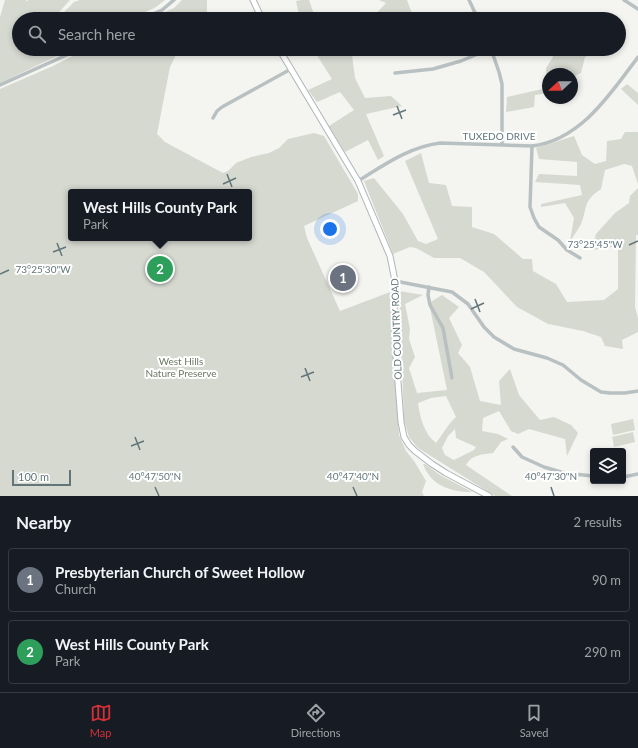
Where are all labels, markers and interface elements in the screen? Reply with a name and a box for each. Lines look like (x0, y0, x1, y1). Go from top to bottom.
search box (12, 12, 626, 56)
icon: search (26, 23, 48, 45)
text: Search here (58, 25, 135, 43)
north arrow (542, 68, 578, 104)
street label: TUXEDO DRIVE (463, 130, 536, 142)
popup (68, 189, 252, 241)
text: West Hills County Park (83, 198, 237, 216)
text: Park (83, 216, 108, 232)
your location (320, 219, 340, 239)
text: 73°25'45"W (567, 238, 623, 250)
pin: 2 (147, 254, 173, 284)
text: 73°25'30"W (15, 263, 71, 275)
pin: 1 (330, 263, 356, 293)
street label: OLD COUNTRY ROAD (388, 278, 404, 380)
park label: West Hills Nature Preserve (145, 355, 217, 379)
map controls (590, 448, 626, 484)
button: layers (590, 448, 626, 484)
scale bar (12, 468, 71, 487)
text: 100 m (18, 470, 49, 483)
text: 40°47'50"N (129, 470, 181, 482)
text: 40°47'40"N (327, 470, 379, 482)
text: 40°47'30"N (525, 470, 577, 482)
text: Nearby (16, 512, 71, 533)
text: 2 results (574, 514, 622, 530)
text: Presbyterian Church of Sweet Hollow (55, 563, 305, 581)
text: 1 (26, 572, 34, 588)
text: 90 m (592, 572, 621, 588)
text: Church (55, 581, 96, 597)
text: West Hills County Park (55, 635, 209, 653)
text: 2 (26, 644, 34, 660)
text: 290 m (584, 644, 621, 660)
text: Park (55, 653, 80, 669)
tab: Map (90, 702, 112, 739)
tab: Directions (291, 702, 340, 739)
tab: Saved (520, 702, 548, 739)

